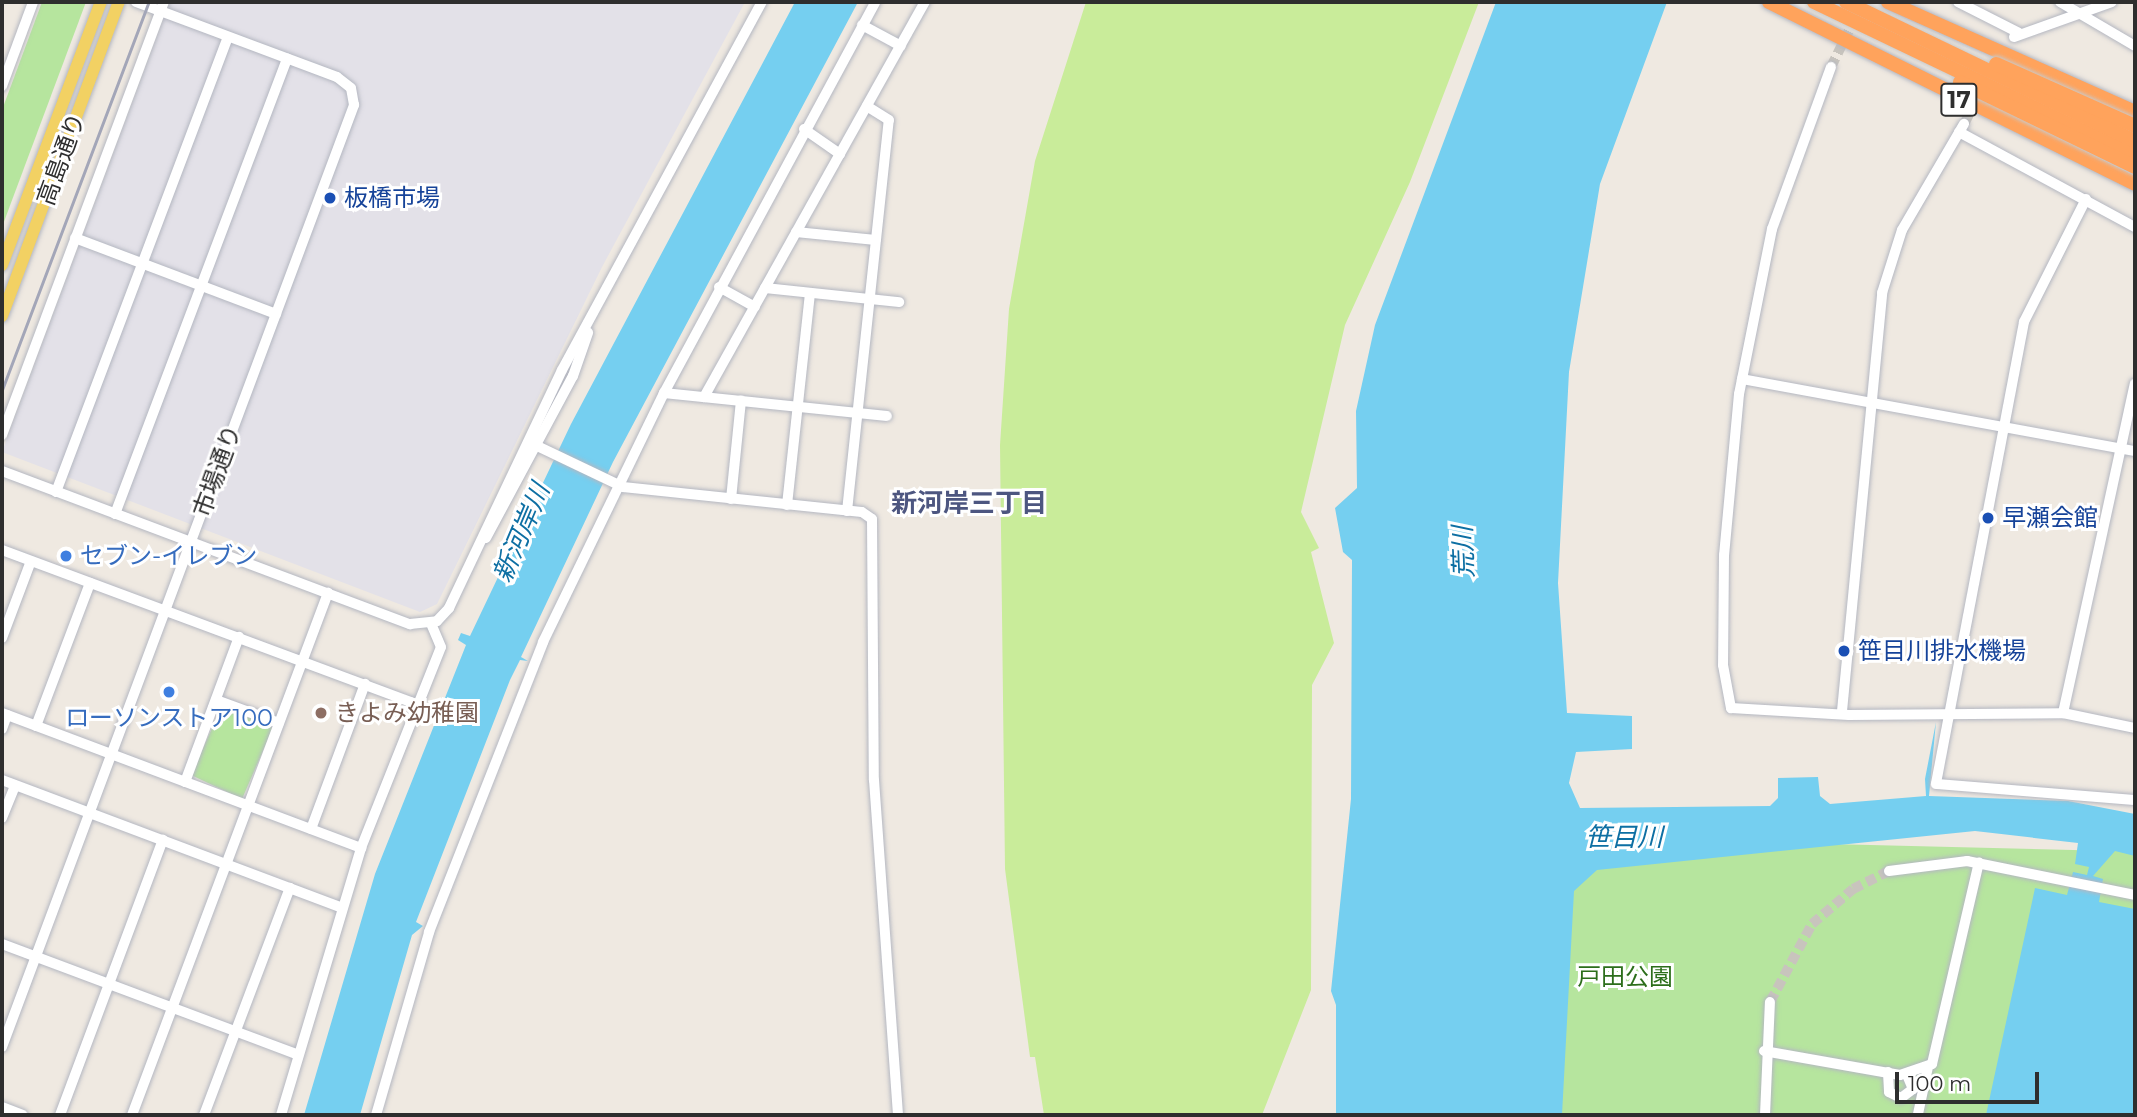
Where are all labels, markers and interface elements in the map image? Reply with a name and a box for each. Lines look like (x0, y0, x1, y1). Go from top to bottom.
road number: 17 (1940, 80, 1978, 120)
street label: 高島通り (31, 109, 91, 209)
place label: 板橋市場 (344, 184, 440, 212)
marker: 板橋市場 (322, 190, 338, 206)
street label: 市場通り (187, 421, 247, 521)
water label: 新河岸川 (487, 479, 557, 587)
district label: 新河岸三丁目 (891, 488, 1047, 520)
place label: 早瀬会館 (2002, 504, 2098, 532)
marker: 早瀬会館 (1980, 510, 1996, 526)
water label: 荒川 (1448, 525, 1480, 579)
place label: セブン-イレブン (80, 542, 257, 570)
marker: セブン-イレブン (58, 548, 74, 564)
place label: 笹目川排水機場 (1858, 637, 2026, 665)
marker: 笹目川排水機場 (1836, 643, 1852, 659)
marker: ローソンストア100 (161, 684, 177, 700)
place label: きよみ幼稚園 (335, 699, 479, 727)
place label: ローソンストア100 (65, 704, 273, 732)
marker: きよみ幼稚園 (313, 705, 329, 721)
water label: 笹目川 (1585, 822, 1663, 854)
park label: 戸田公園 (1577, 963, 1673, 991)
scale bar (1899, 1058, 2042, 1102)
text: 100 m (1908, 1071, 1971, 1096)

